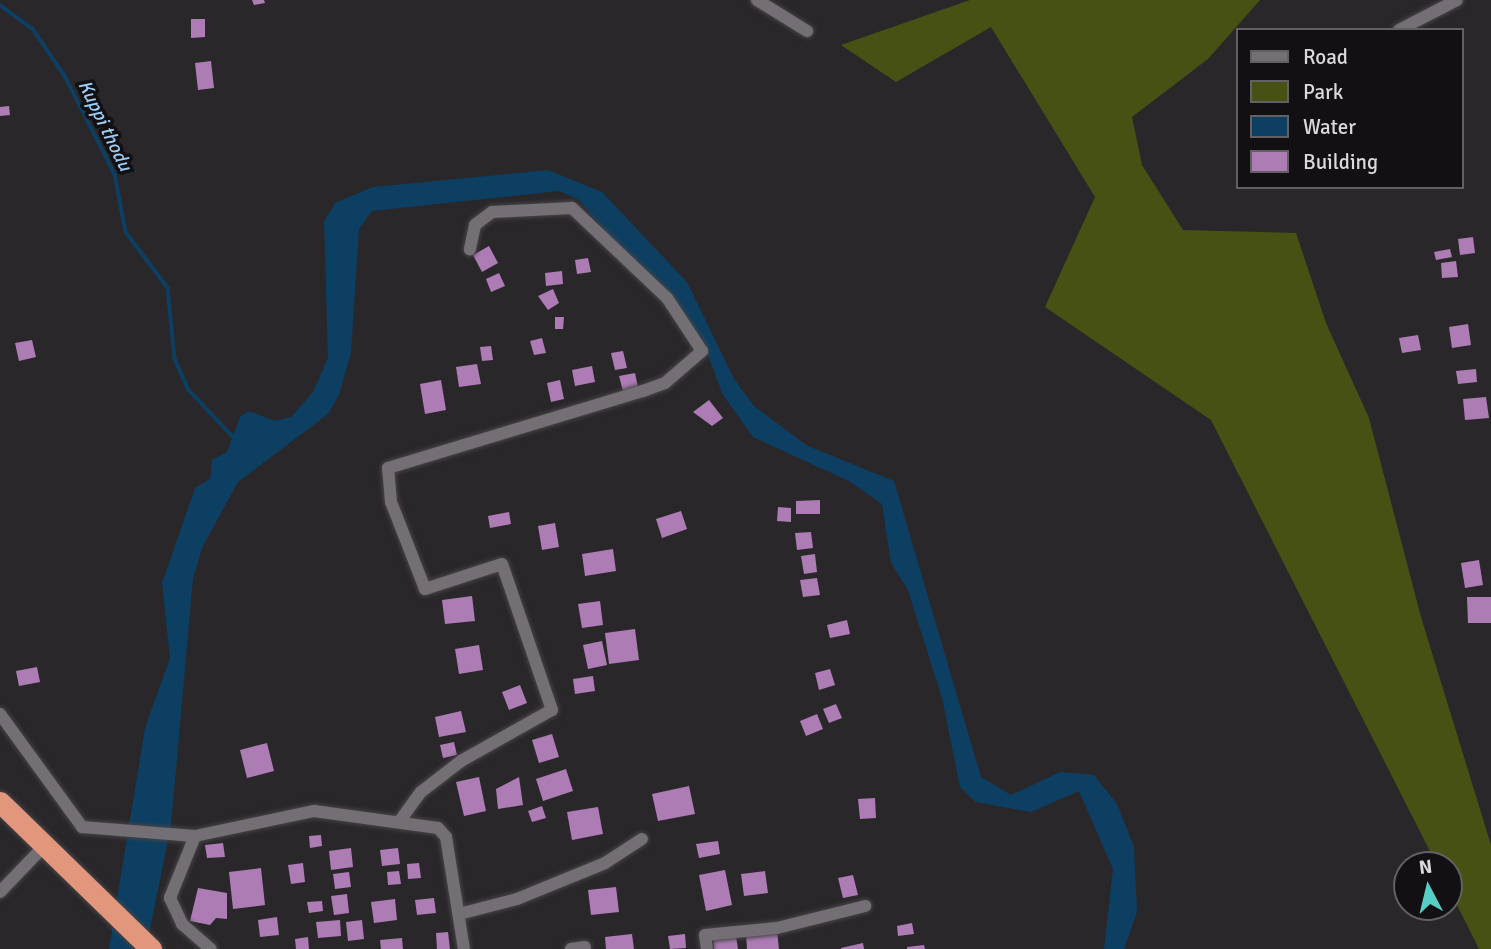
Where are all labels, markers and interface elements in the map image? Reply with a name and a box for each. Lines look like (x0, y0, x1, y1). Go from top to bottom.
legend (1236, 28, 1463, 189)
text: Road (1303, 44, 1348, 70)
water label: Kuppi thodu (72, 77, 136, 175)
text: Park (1303, 79, 1343, 105)
text: Water (1303, 114, 1356, 140)
text: Building (1303, 149, 1378, 175)
north arrow (1393, 851, 1463, 921)
text: N (1418, 854, 1434, 880)

